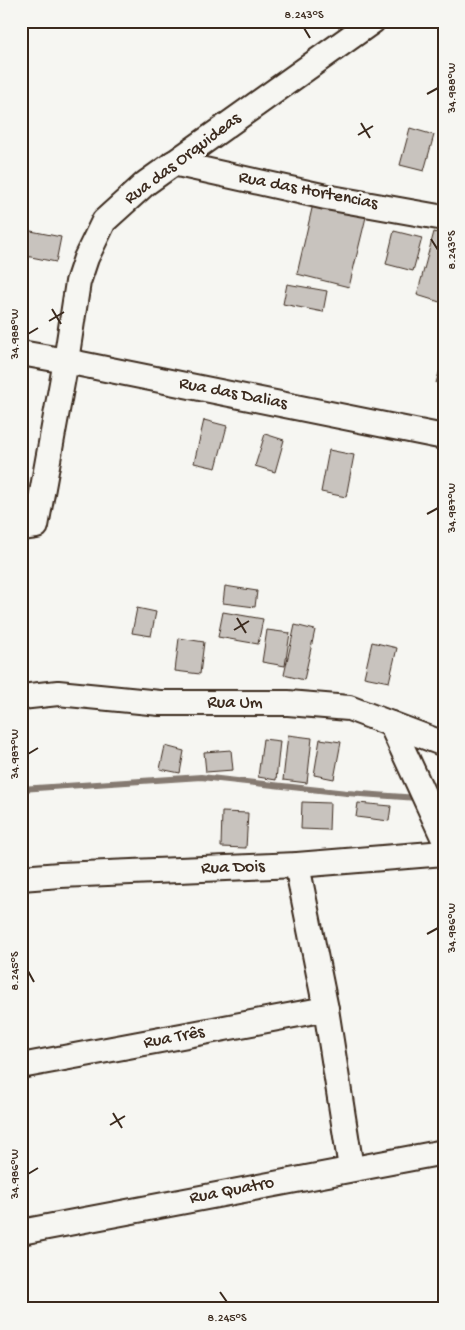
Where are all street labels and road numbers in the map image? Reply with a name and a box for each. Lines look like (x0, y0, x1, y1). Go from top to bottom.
street label: Rua das Orquideas (121, 108, 246, 210)
street label: Rua das Hortencias (237, 167, 381, 215)
street label: Rua das Dalias (177, 373, 290, 415)
street label: Rua Um (207, 693, 263, 714)
street label: Rua Dois (201, 856, 267, 880)
street label: Rua Três (142, 1022, 207, 1054)
street label: Rua Quatro (188, 1173, 276, 1209)

